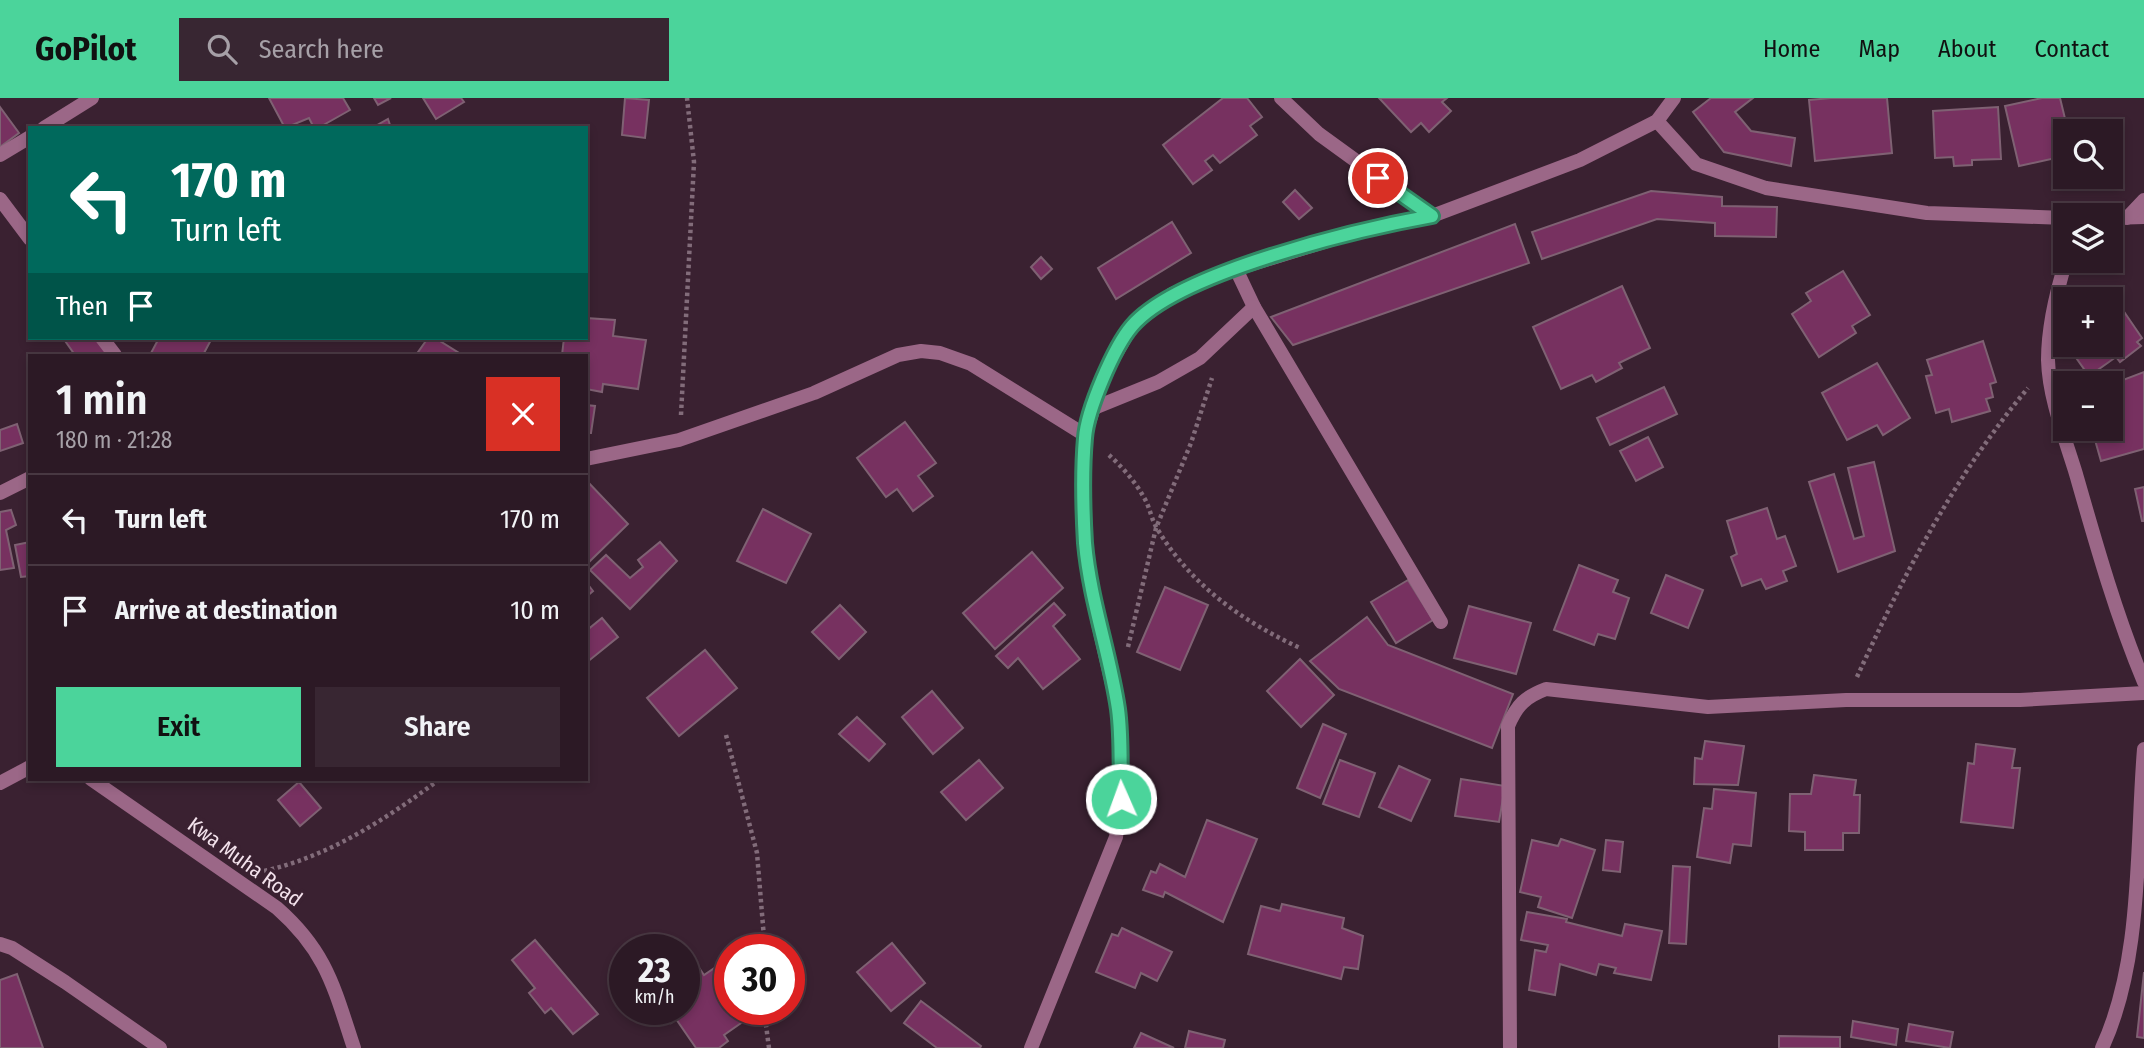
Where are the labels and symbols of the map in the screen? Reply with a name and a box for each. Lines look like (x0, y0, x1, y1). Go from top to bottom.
pin (1348, 148, 1408, 208)
position arrow (1084, 762, 1158, 836)
street label: Kwa Muha Road (183, 812, 307, 912)
speed limit sign: 30 (714, 934, 805, 1025)

